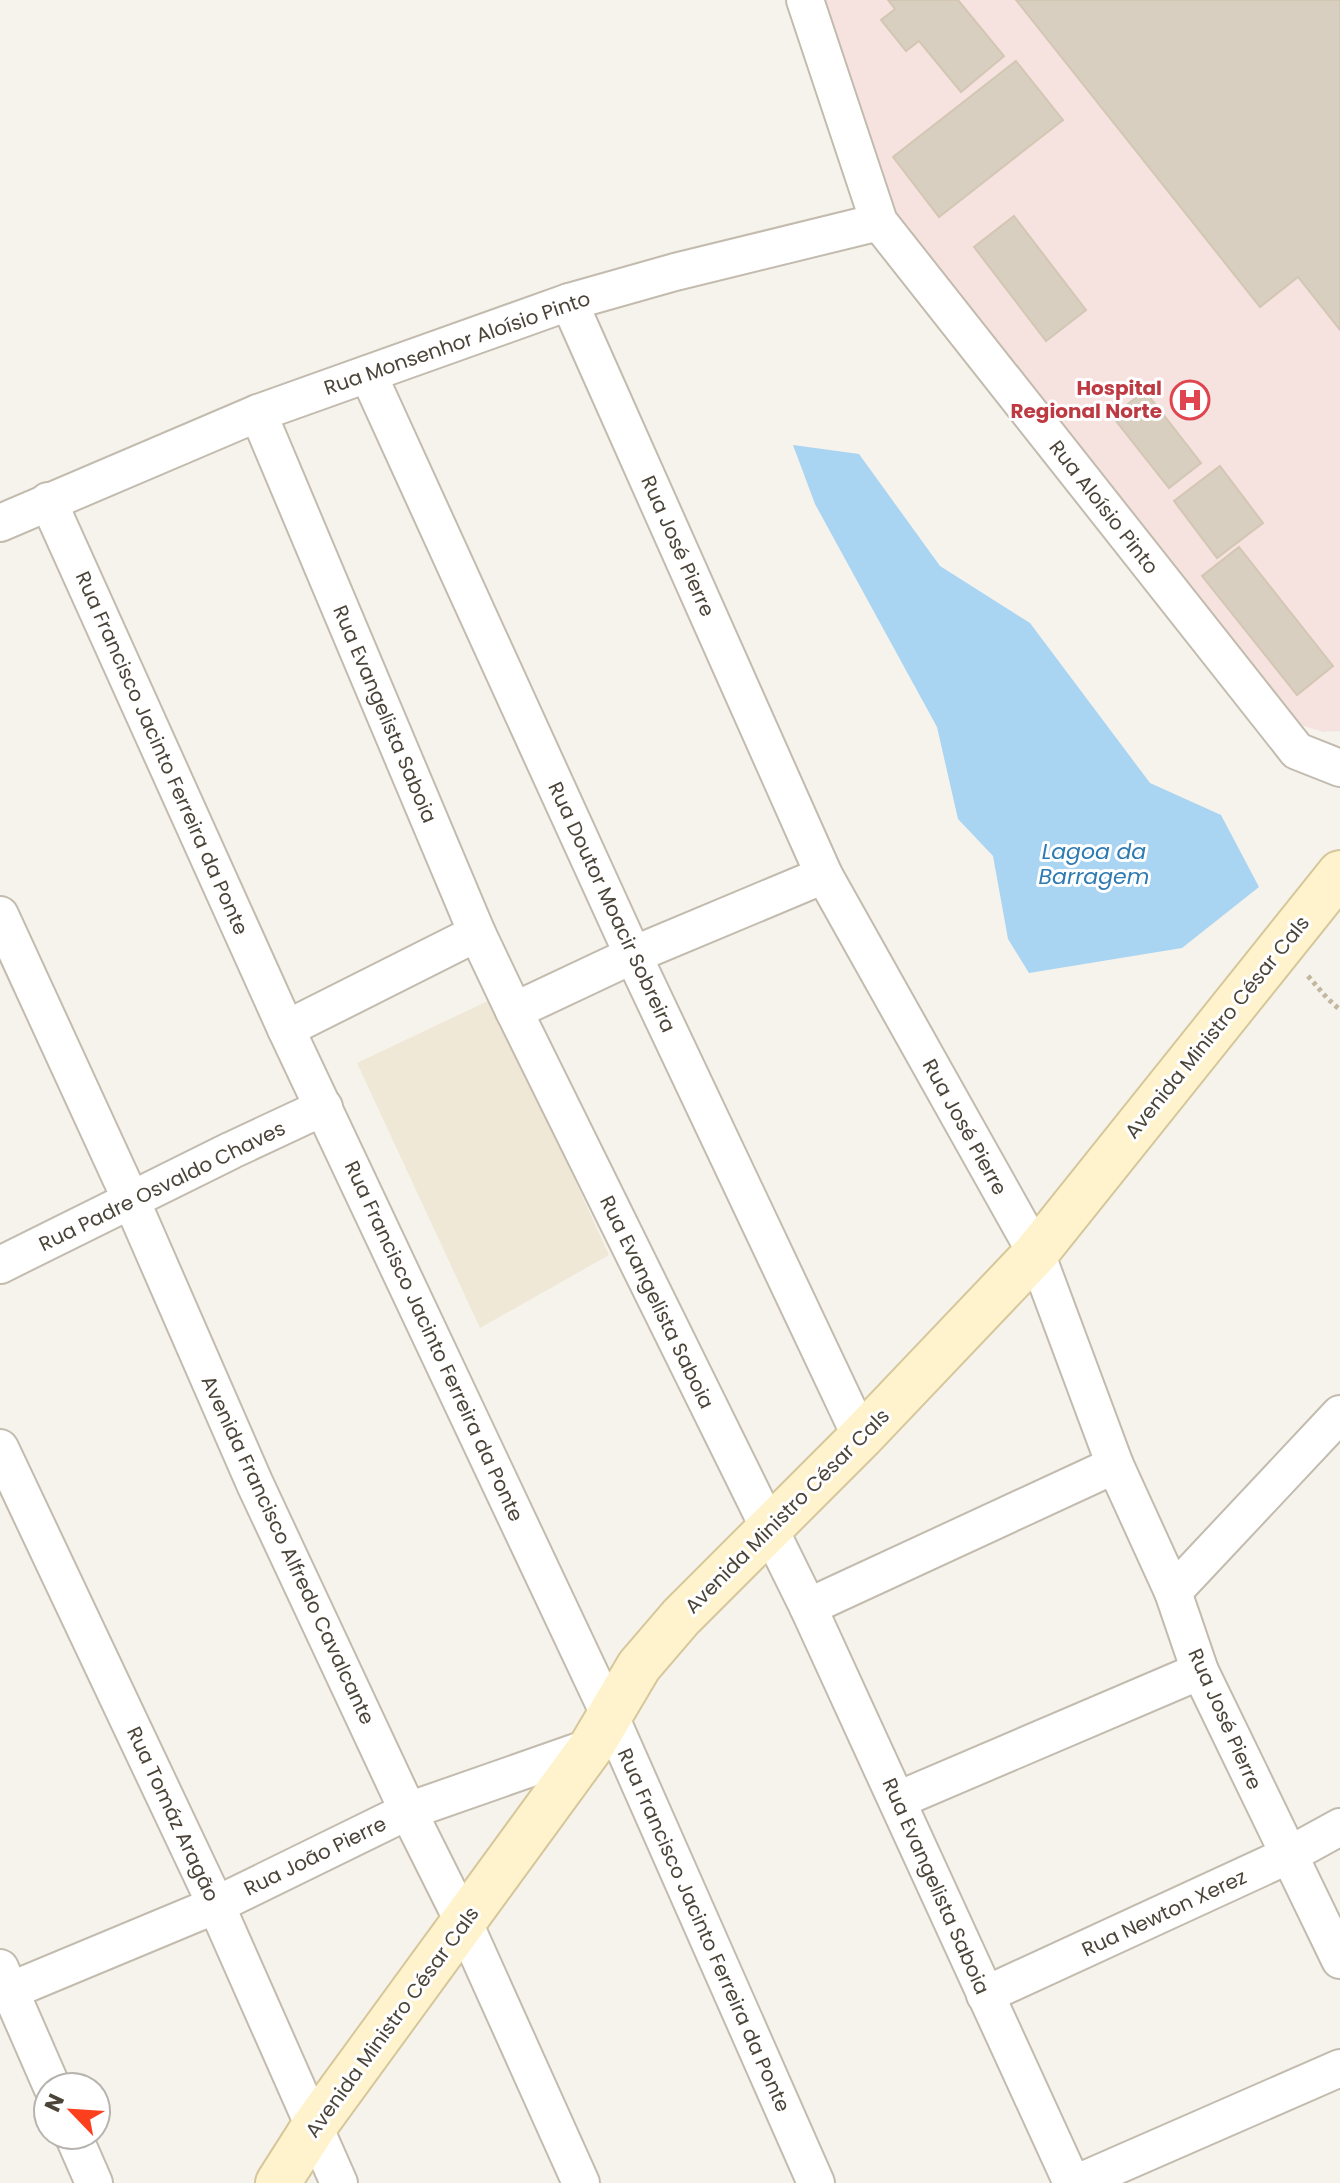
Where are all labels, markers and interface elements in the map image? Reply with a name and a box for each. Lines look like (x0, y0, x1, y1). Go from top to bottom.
street label: Rua Monsenhor Aloísio Pinto (320, 284, 594, 402)
place label: Hospital Regional Norte (1010, 374, 1162, 425)
hospital icon: Hospital Regional Norte (1169, 379, 1211, 421)
street label: Rua Aloísio Pinto (1043, 434, 1165, 580)
street label: Rua José Pierre (634, 471, 722, 621)
street label: Rua Francisco Jacinto Ferreira da Ponte (69, 567, 255, 939)
street label: Rua Evangelista Saboia (326, 601, 444, 827)
street label: Rua Doutor Moacir Sobreira (541, 777, 683, 1037)
water label: Lagoa da Barragem (1039, 836, 1149, 892)
street label: Avenida Ministro César Cals (1118, 910, 1316, 1144)
street label: Rua José Pierre (916, 1054, 1014, 1200)
street label: Rua Padre Osvaldo Chaves (34, 1114, 290, 1258)
street label: Rua Francisco Jacinto Ferreira da Ponte (338, 1156, 530, 1526)
street label: Rua Evangelista Saboia (593, 1191, 721, 1413)
street label: Avenida Francisco Alfredo Cavalcante (195, 1371, 381, 1729)
street label: Avenida Ministro César Cals (678, 1402, 896, 1620)
street label: Rua José Pierre (1181, 1644, 1269, 1794)
street label: Rua Tomáz Aragão (120, 1722, 226, 1906)
street label: Rua Francisco Jacinto Ferreira da Ponte (611, 1744, 797, 2116)
street label: Rua Evangelista Saboia (876, 1773, 996, 1999)
street label: Rua João Pierre (239, 1809, 391, 1903)
street label: Rua Newton Xerez (1077, 1863, 1251, 1963)
street label: Avenida Ministro César Cals (299, 1901, 485, 2143)
north arrow (32, 2071, 112, 2151)
text: N (37, 2089, 72, 2117)

